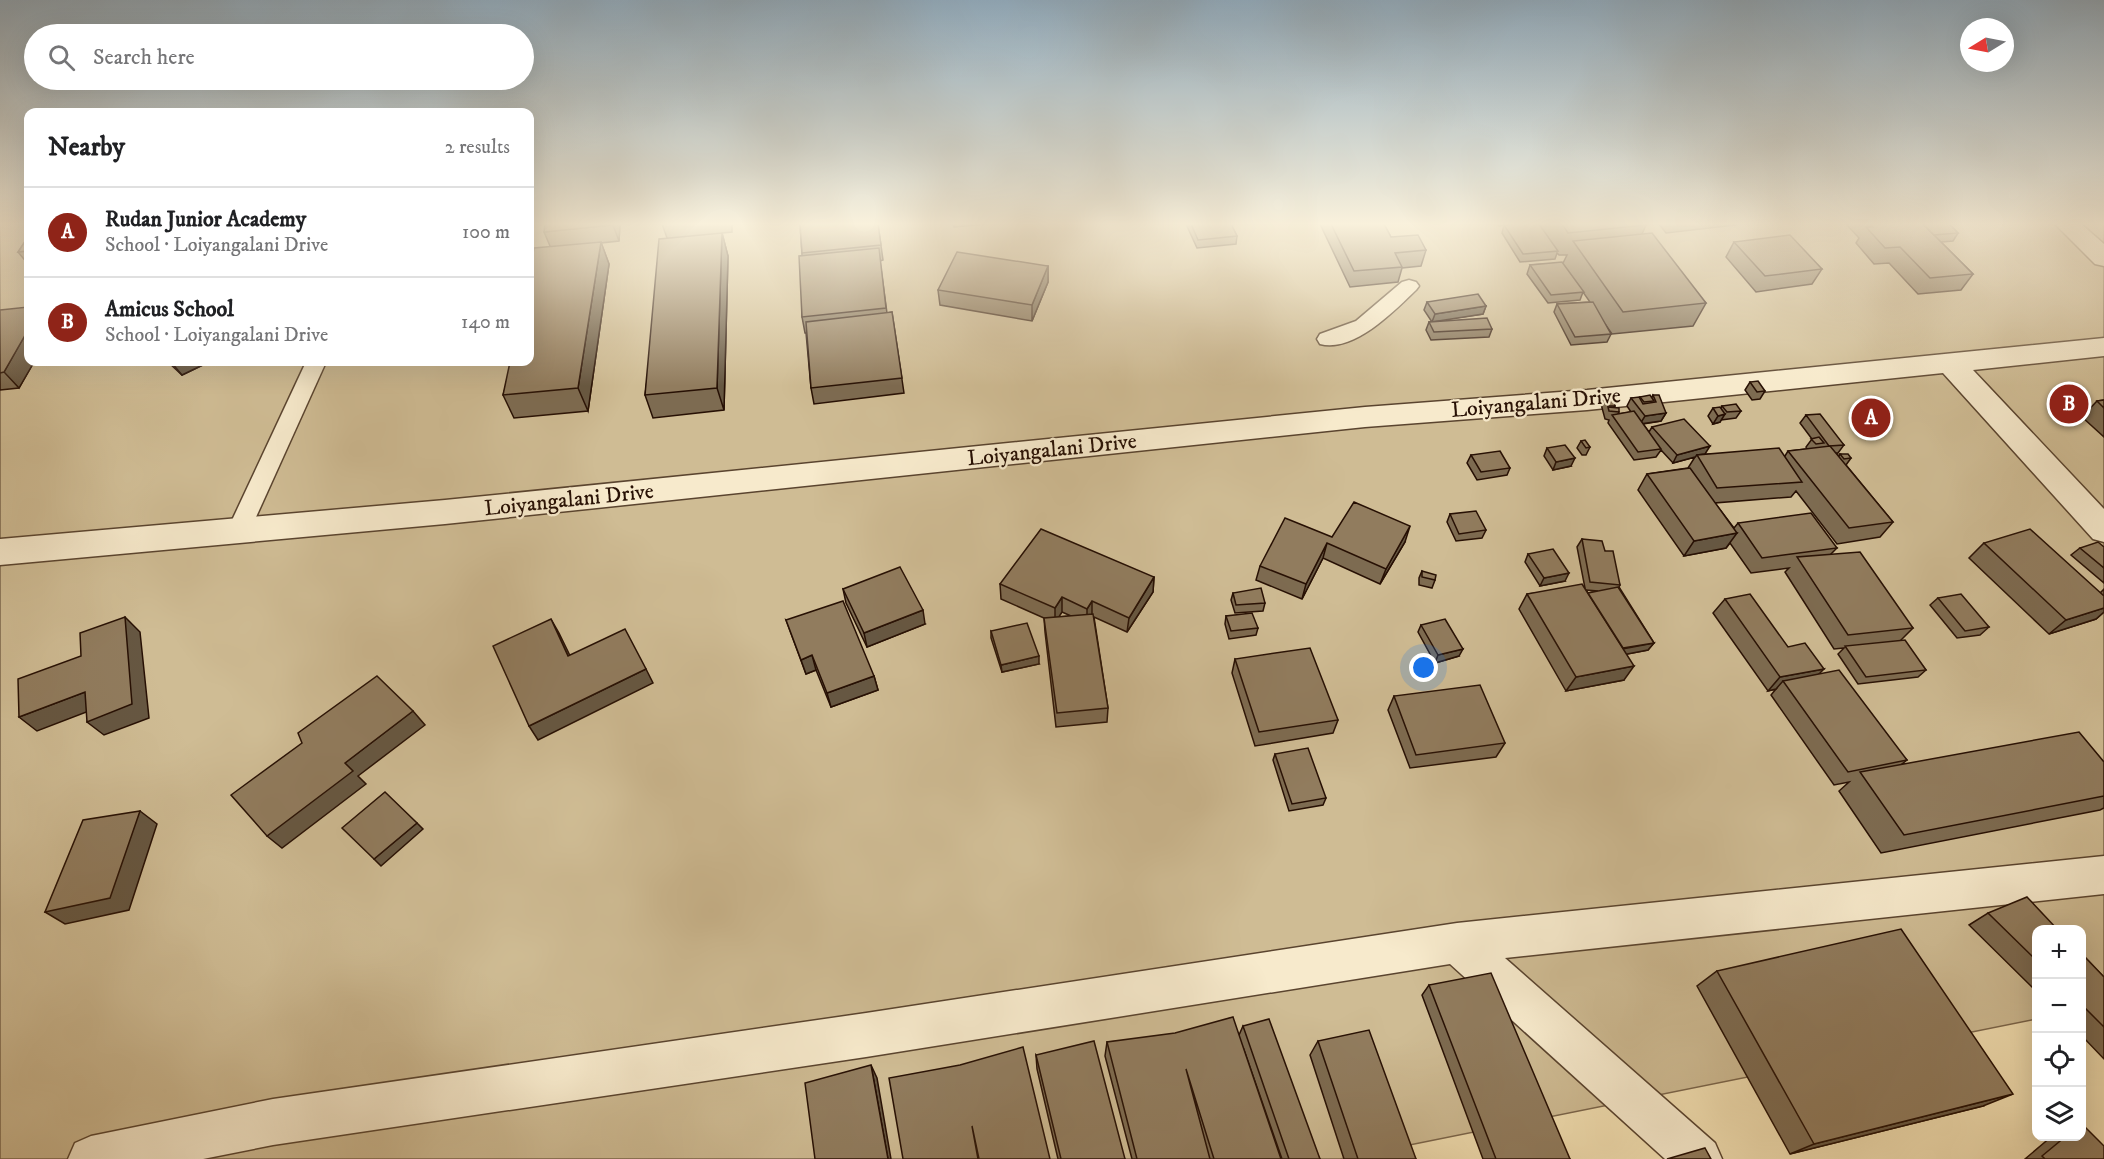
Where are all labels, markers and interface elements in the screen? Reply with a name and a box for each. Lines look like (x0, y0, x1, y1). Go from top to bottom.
north arrow (1960, 18, 2014, 72)
search box (24, 24, 534, 90)
icon: search (45, 41, 78, 74)
text: Search here (93, 44, 195, 71)
text: Nearby (48, 131, 125, 164)
text: 2 results (445, 135, 510, 160)
text: Rudan Junior Academy (105, 206, 306, 233)
text: A (61, 220, 74, 245)
text: 100 m (462, 220, 510, 245)
text: School · Loiyangalani Drive (105, 233, 328, 258)
text: Amicus School (105, 296, 234, 323)
text: B (61, 310, 74, 335)
text: 140 m (461, 310, 510, 335)
text: School · Loiyangalani Drive (105, 323, 328, 348)
street label: Loiyangalani Drive (1450, 382, 1622, 424)
pin: B (2050, 382, 2088, 426)
pin: A (1852, 396, 1890, 440)
street label: Loiyangalani Drive (966, 428, 1138, 472)
street label: Loiyangalani Drive (483, 478, 655, 522)
your location (1409, 653, 1438, 682)
map controls (2032, 925, 2086, 1141)
button: + (2032, 925, 2086, 979)
button: − (2032, 979, 2086, 1033)
button: locate (2032, 1033, 2086, 1087)
button: layers (2032, 1087, 2086, 1141)

